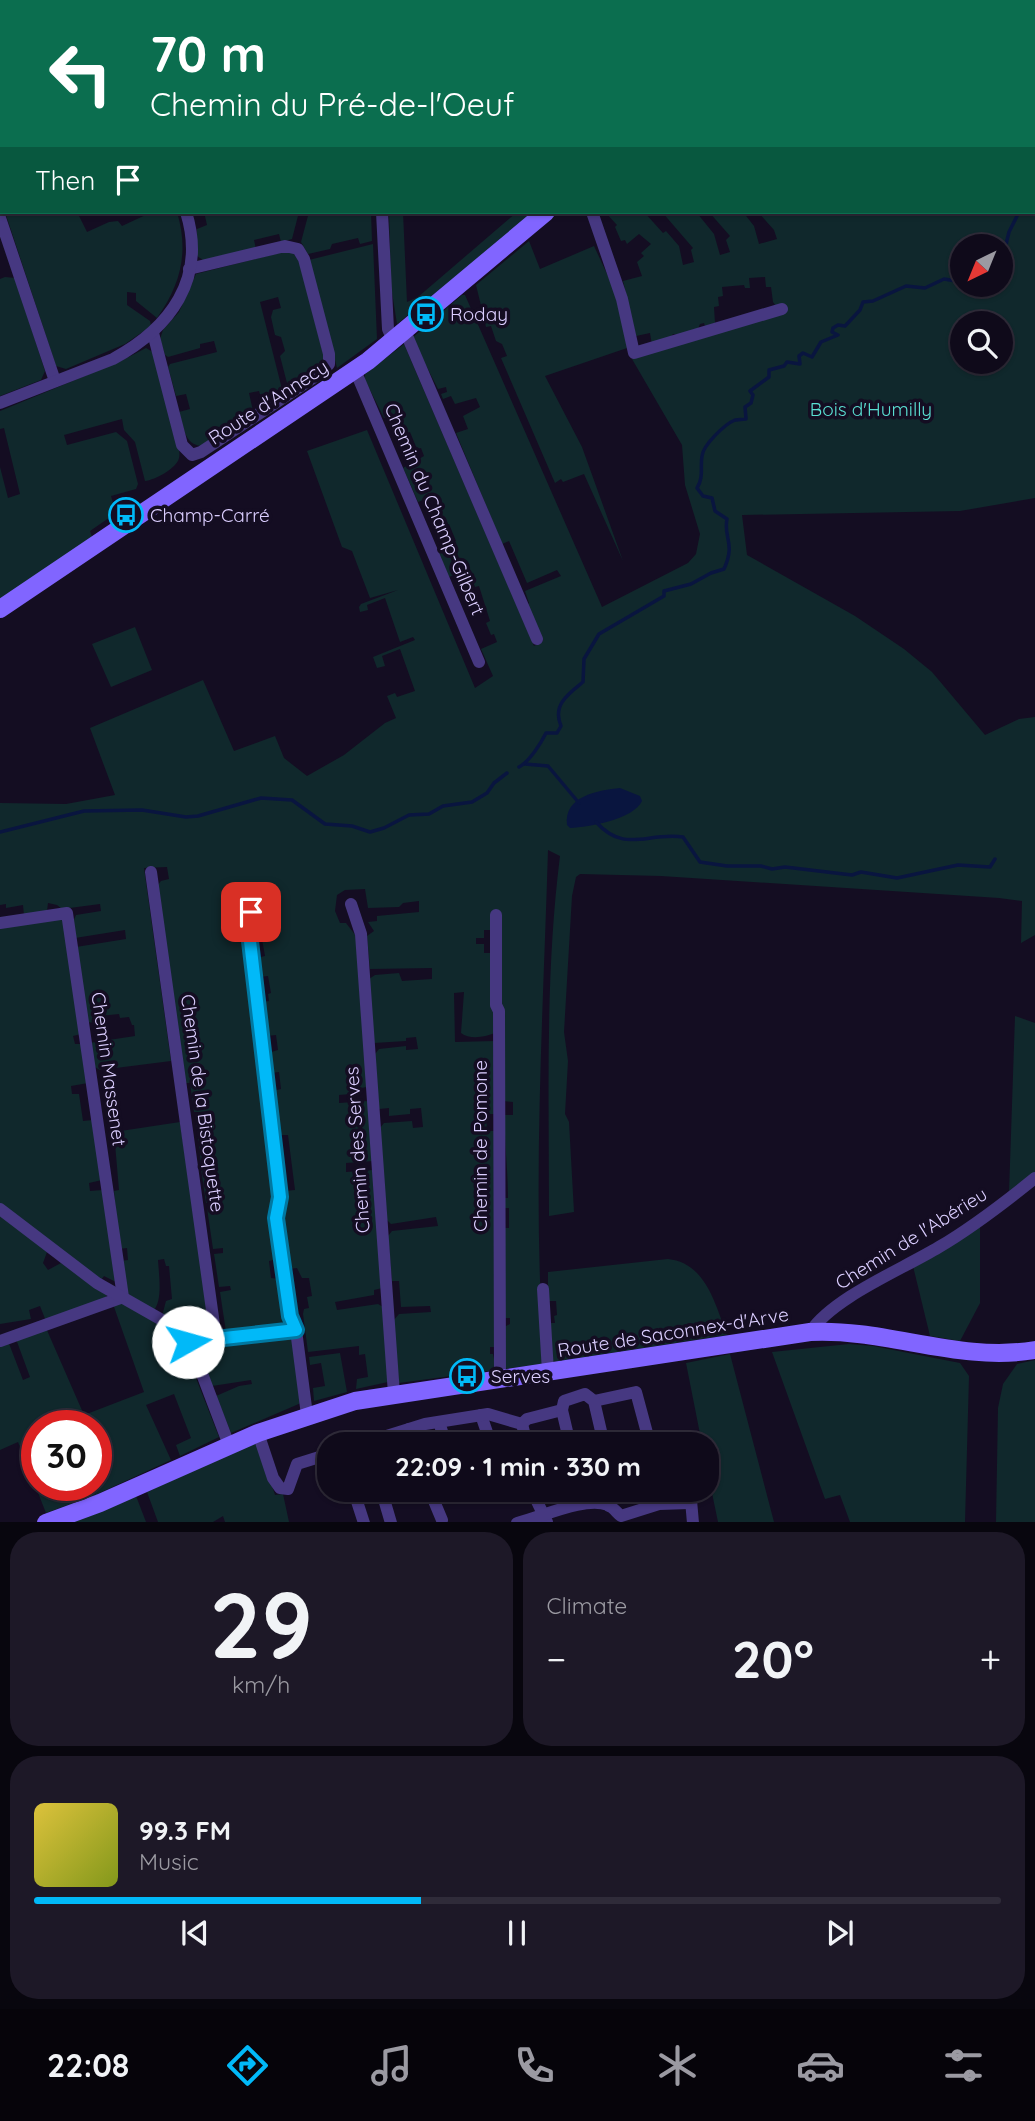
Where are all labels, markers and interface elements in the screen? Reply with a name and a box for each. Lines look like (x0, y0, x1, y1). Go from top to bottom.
text: 70 m (150, 23, 266, 84)
icon: left (35, 28, 126, 119)
text: Chemin du Pré-de-l'Oeuf (150, 84, 515, 124)
icon: arrive (109, 161, 147, 199)
text: Then (35, 164, 95, 197)
north arrow (950, 234, 1013, 298)
map controls (950, 234, 1013, 374)
bus stop icon: Roday (407, 295, 445, 333)
place label: Roday (450, 302, 508, 326)
button: search (950, 311, 1013, 374)
street label: Route d'Annecy (204, 354, 332, 450)
park label: Bois d'Humilly (810, 397, 932, 421)
street label: Chemin du Champ-Gilbert (379, 399, 491, 619)
bus stop icon: Champ-Carré (107, 496, 145, 534)
place label: Champ-Carré (150, 503, 270, 527)
pin (221, 882, 281, 942)
icon: arrive (232, 893, 270, 931)
street label: Chemin Massenet (86, 990, 132, 1148)
street label: Chemin de la Bistoquette (176, 993, 230, 1213)
street label: Chemin de Pomone (468, 1060, 492, 1232)
street label: Chemin des Serves (339, 1066, 375, 1234)
street label: Chemin de l'Abérieu (831, 1182, 991, 1294)
street label: Route de Saconnex-d'Arve (556, 1302, 790, 1362)
position arrow (151, 1305, 225, 1379)
bus stop icon: Serves (448, 1357, 486, 1395)
place label: Serves (491, 1364, 550, 1388)
speed limit sign: 30 (21, 1410, 112, 1501)
text: 22:09 · 1 min · 330 m (395, 1450, 641, 1483)
text: 29 (210, 1567, 313, 1681)
text: Climate (547, 1591, 627, 1620)
text: 20° (732, 1626, 814, 1691)
text: − (547, 1635, 566, 1683)
text: + (980, 1635, 1001, 1683)
text: km/h (232, 1670, 290, 1699)
text: 99.3 FM (139, 1814, 231, 1847)
text: Music (139, 1847, 199, 1876)
icon: previous (176, 1914, 214, 1952)
icon: pause (498, 1914, 536, 1952)
icon: next (821, 1914, 859, 1952)
icon: directions (223, 2041, 272, 2090)
icon: music (367, 2041, 416, 2090)
icon: phone (510, 2041, 559, 2090)
icon: climate (653, 2041, 702, 2090)
icon: car (796, 2041, 845, 2090)
icon: filters (939, 2041, 988, 2090)
text: 22:08 (47, 2045, 129, 2085)

